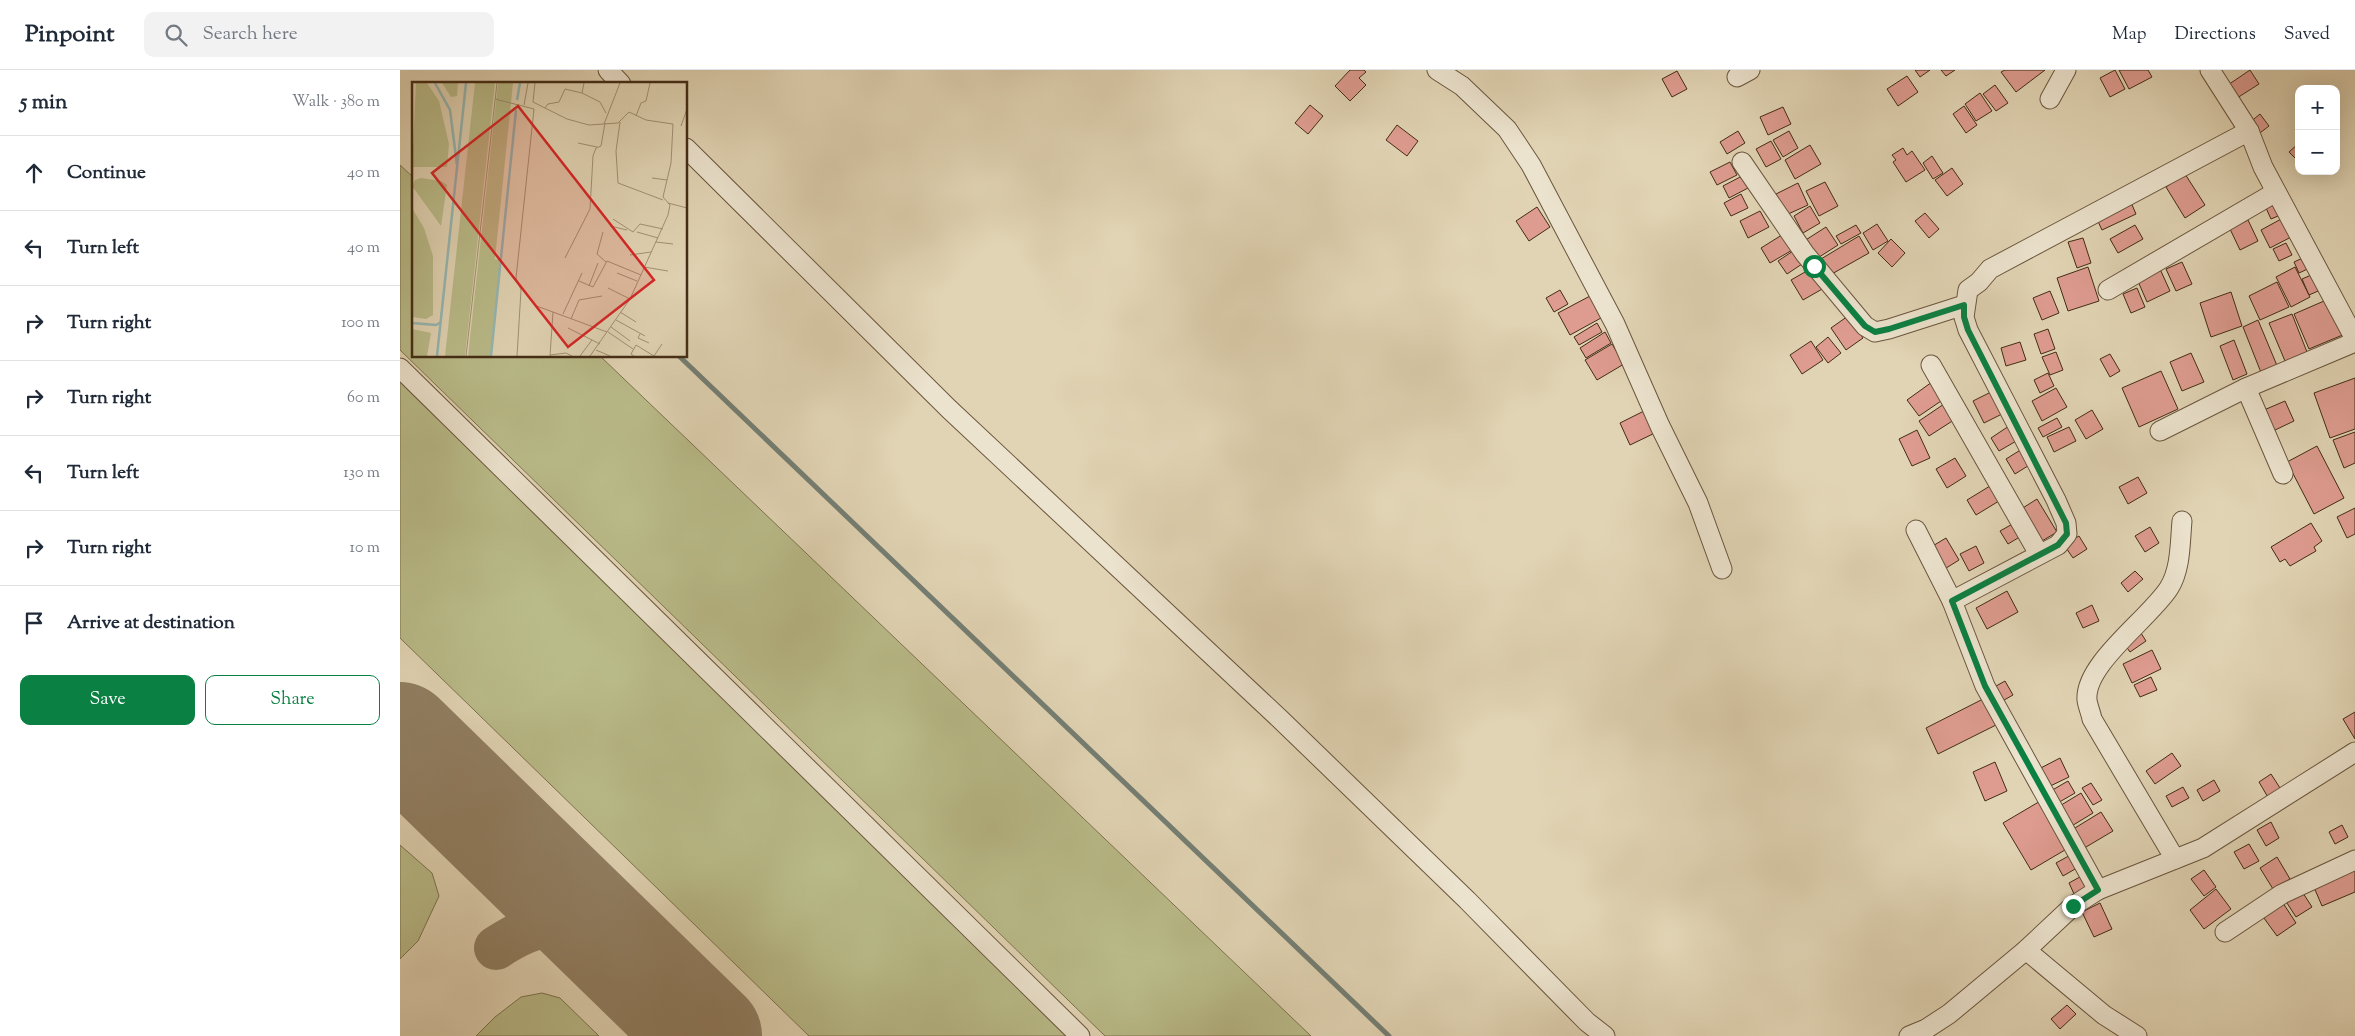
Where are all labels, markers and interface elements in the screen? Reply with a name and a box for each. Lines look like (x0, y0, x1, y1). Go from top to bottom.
search box (144, 12, 494, 57)
text: Pinpoint (25, 18, 114, 52)
icon: search (162, 21, 190, 49)
text: Search here (202, 21, 298, 48)
text: Map (2112, 22, 2147, 48)
text: Directions (2175, 22, 2256, 48)
text: Saved (2284, 22, 2330, 48)
inset map (412, 82, 688, 358)
map controls (2295, 85, 2340, 175)
button: + (2295, 85, 2340, 130)
text: 5 min (20, 88, 67, 118)
text: Walk · 380 m (292, 91, 380, 114)
button: − (2295, 130, 2340, 175)
icon: ahead (20, 159, 48, 187)
text: Continue (67, 160, 146, 187)
text: 40 m (347, 162, 380, 185)
icon: left (20, 234, 48, 262)
text: Turn left (67, 235, 139, 262)
text: 40 m (347, 237, 380, 260)
route start (1803, 255, 1826, 278)
icon: right (20, 309, 48, 337)
text: Turn right (67, 310, 151, 337)
text: 100 m (341, 312, 380, 335)
icon: right (20, 384, 48, 412)
text: Turn right (67, 385, 151, 412)
text: 60 m (347, 387, 380, 410)
icon: left (20, 459, 48, 487)
text: Turn left (67, 460, 139, 487)
text: 130 m (343, 462, 380, 485)
icon: right (20, 534, 48, 562)
text: Turn right (67, 535, 151, 562)
text: 10 m (350, 537, 380, 560)
icon: arrive (20, 609, 48, 637)
text: Arrive at destination (67, 610, 235, 637)
button: Save (20, 675, 195, 725)
button: Share (205, 675, 380, 725)
route end (2062, 895, 2085, 918)

